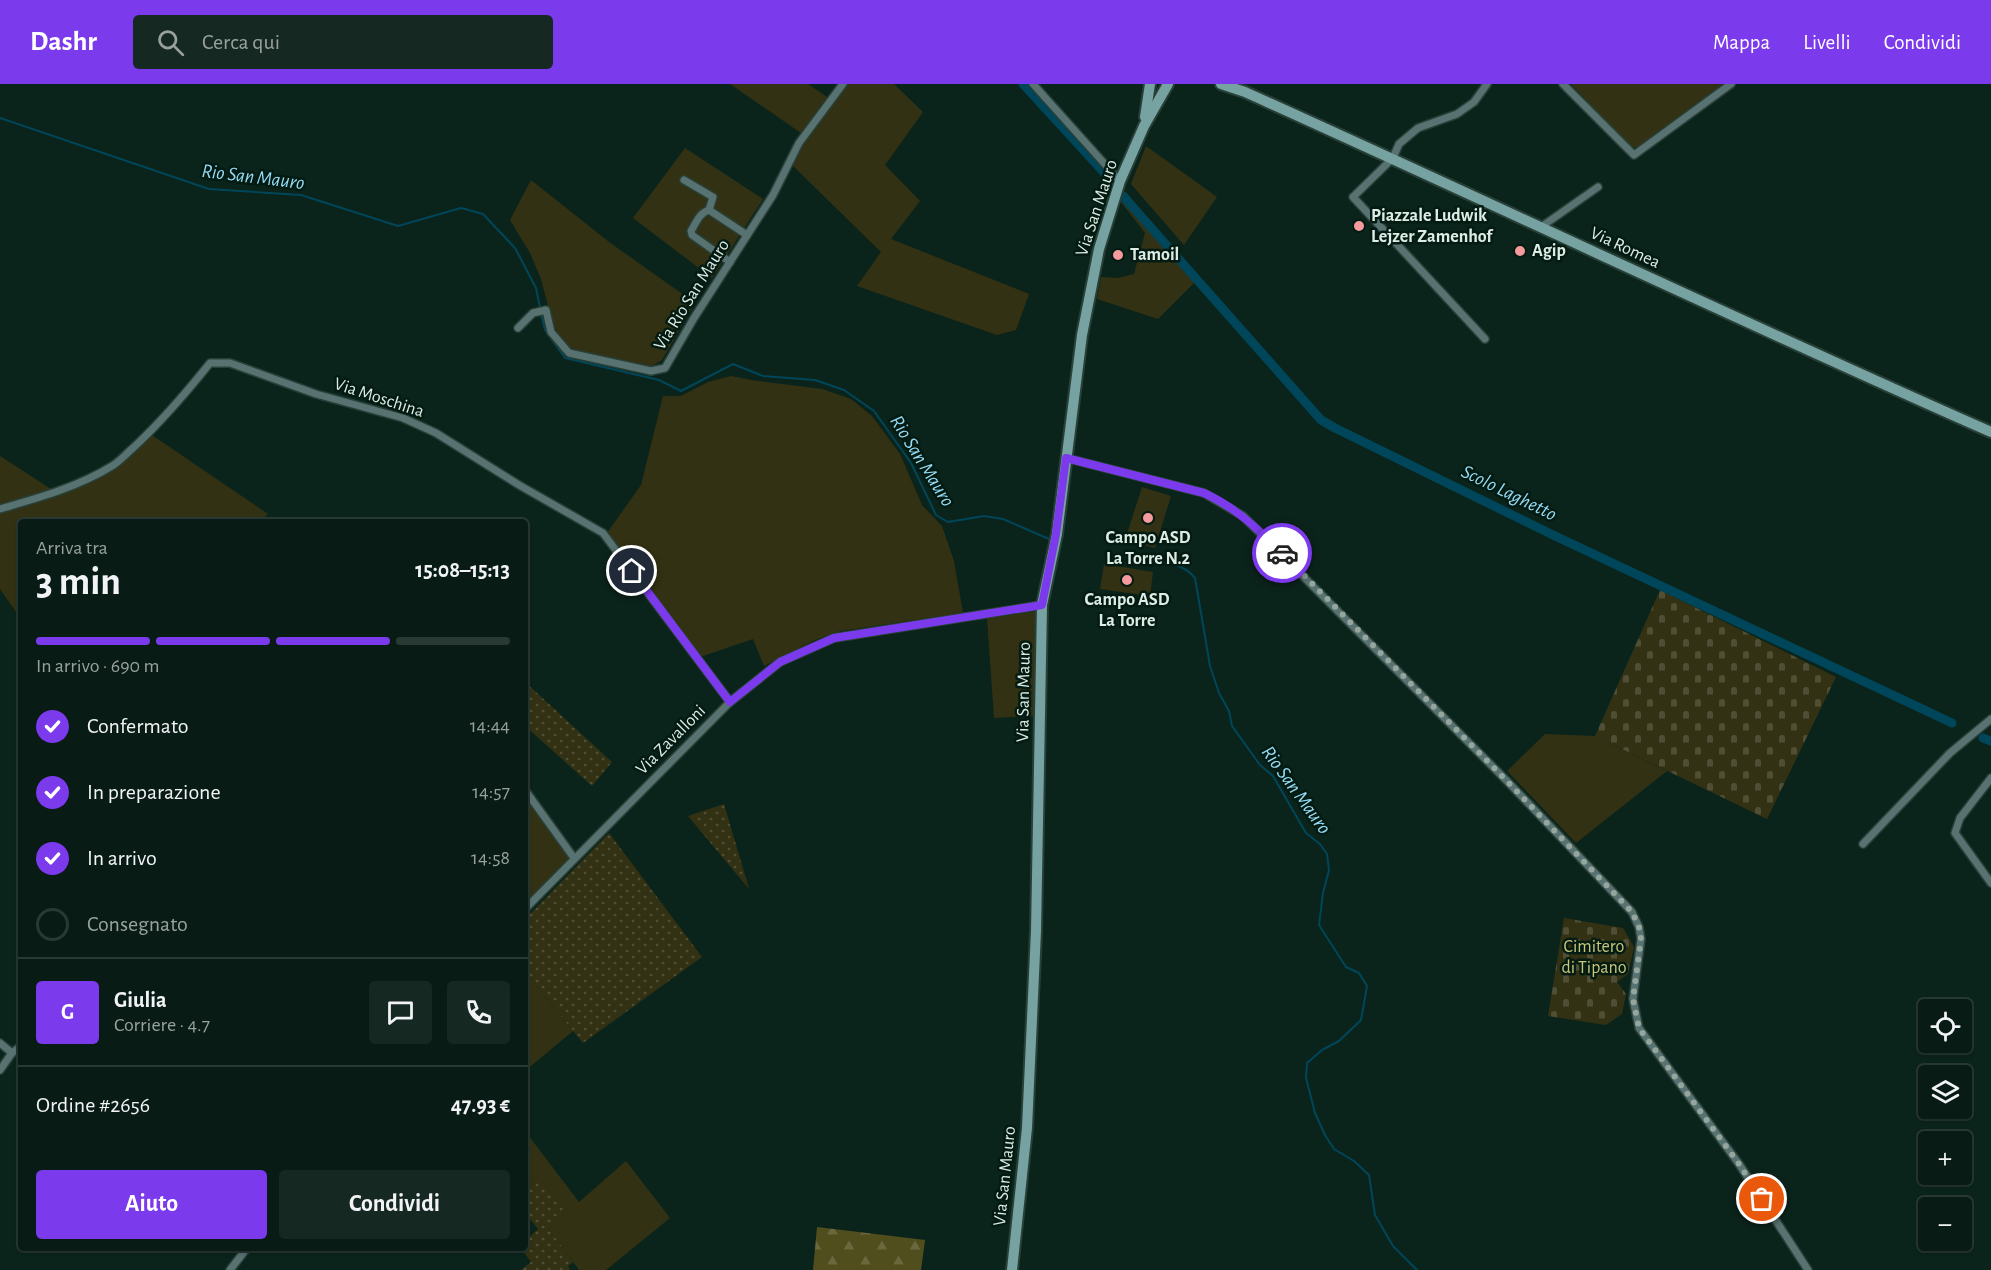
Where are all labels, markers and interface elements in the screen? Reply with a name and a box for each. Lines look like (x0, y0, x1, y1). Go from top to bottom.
search box (133, 15, 553, 69)
icon: search (154, 26, 187, 59)
text: Dashr (30, 28, 97, 56)
text: Cerca qui (202, 31, 280, 53)
text: Mappa (1713, 32, 1770, 53)
text: Livelli (1803, 32, 1851, 53)
text: Condividi (1884, 32, 1961, 53)
street label: Via San Mauro (1073, 157, 1121, 258)
water label: Rio San Mauro (201, 161, 305, 193)
place label: Piazzale Ludwik Lejzer Zamenhof (1371, 207, 1494, 246)
marker: Piazzale Ludwik Lejzer Zamenhof (1352, 219, 1366, 233)
street label: Via Romea (1587, 224, 1663, 272)
street label: Via Rio San Mauro (651, 236, 733, 353)
place label: Agip (1532, 242, 1566, 260)
marker: Agip (1513, 244, 1527, 258)
place label: Tamoil (1130, 246, 1179, 264)
marker: Tamoil (1111, 248, 1125, 262)
street label: Via Moschina (332, 375, 426, 421)
water label: Rio San Mauro (886, 412, 958, 510)
water label: Scolo Laghetto (1458, 461, 1560, 525)
marker: Campo ASD La Torre N.2 (1141, 511, 1155, 525)
courier (1252, 523, 1312, 583)
place label: Campo ASD La Torre N.2 (1106, 529, 1191, 568)
icon: car (1266, 537, 1299, 570)
text: Arriva tra (36, 538, 108, 558)
pin (606, 545, 657, 596)
icon: home (615, 554, 648, 587)
text: 15:08–15:13 (415, 559, 510, 581)
text: 3 min (36, 563, 121, 602)
marker: Campo ASD La Torre (1120, 573, 1134, 587)
place label: Campo ASD La Torre (1085, 591, 1170, 630)
street label: Via San Mauro (1014, 642, 1034, 742)
text: In arrivo · 690 m (36, 656, 159, 676)
street label: Via Zavalloni (633, 702, 709, 778)
icon: check (36, 710, 69, 743)
text: Confermato (87, 715, 189, 737)
text: 14:44 (470, 716, 510, 736)
water label: Rio San Mauro (1258, 742, 1334, 838)
icon: check (36, 776, 69, 809)
text: In preparazione (87, 781, 221, 803)
text: 14:57 (472, 782, 510, 802)
icon: check (36, 842, 69, 875)
text: In arrivo (87, 847, 157, 869)
text: 14:58 (471, 848, 510, 868)
text: Consegnato (87, 913, 188, 935)
park label: Cimitero di Tipano (1561, 938, 1627, 977)
button: chat (369, 981, 432, 1044)
button: phone (447, 981, 510, 1044)
text: Giulia (114, 989, 167, 1011)
map controls (1918, 999, 1972, 1251)
button: locate (1918, 999, 1972, 1053)
text: G (61, 1001, 74, 1023)
text: Corriere · 4.7 (114, 1015, 210, 1035)
button: layers (1918, 1065, 1972, 1119)
text: Ordine #2656 (36, 1094, 150, 1116)
text: 47.93 € (451, 1094, 510, 1116)
street label: Via San Mauro (991, 1125, 1019, 1227)
button: + (1918, 1131, 1972, 1185)
button: Aiuto (36, 1170, 267, 1239)
button: Condividi (279, 1170, 510, 1239)
pin (1736, 1173, 1787, 1224)
icon: bag (1745, 1182, 1778, 1215)
button: − (1918, 1197, 1972, 1251)

